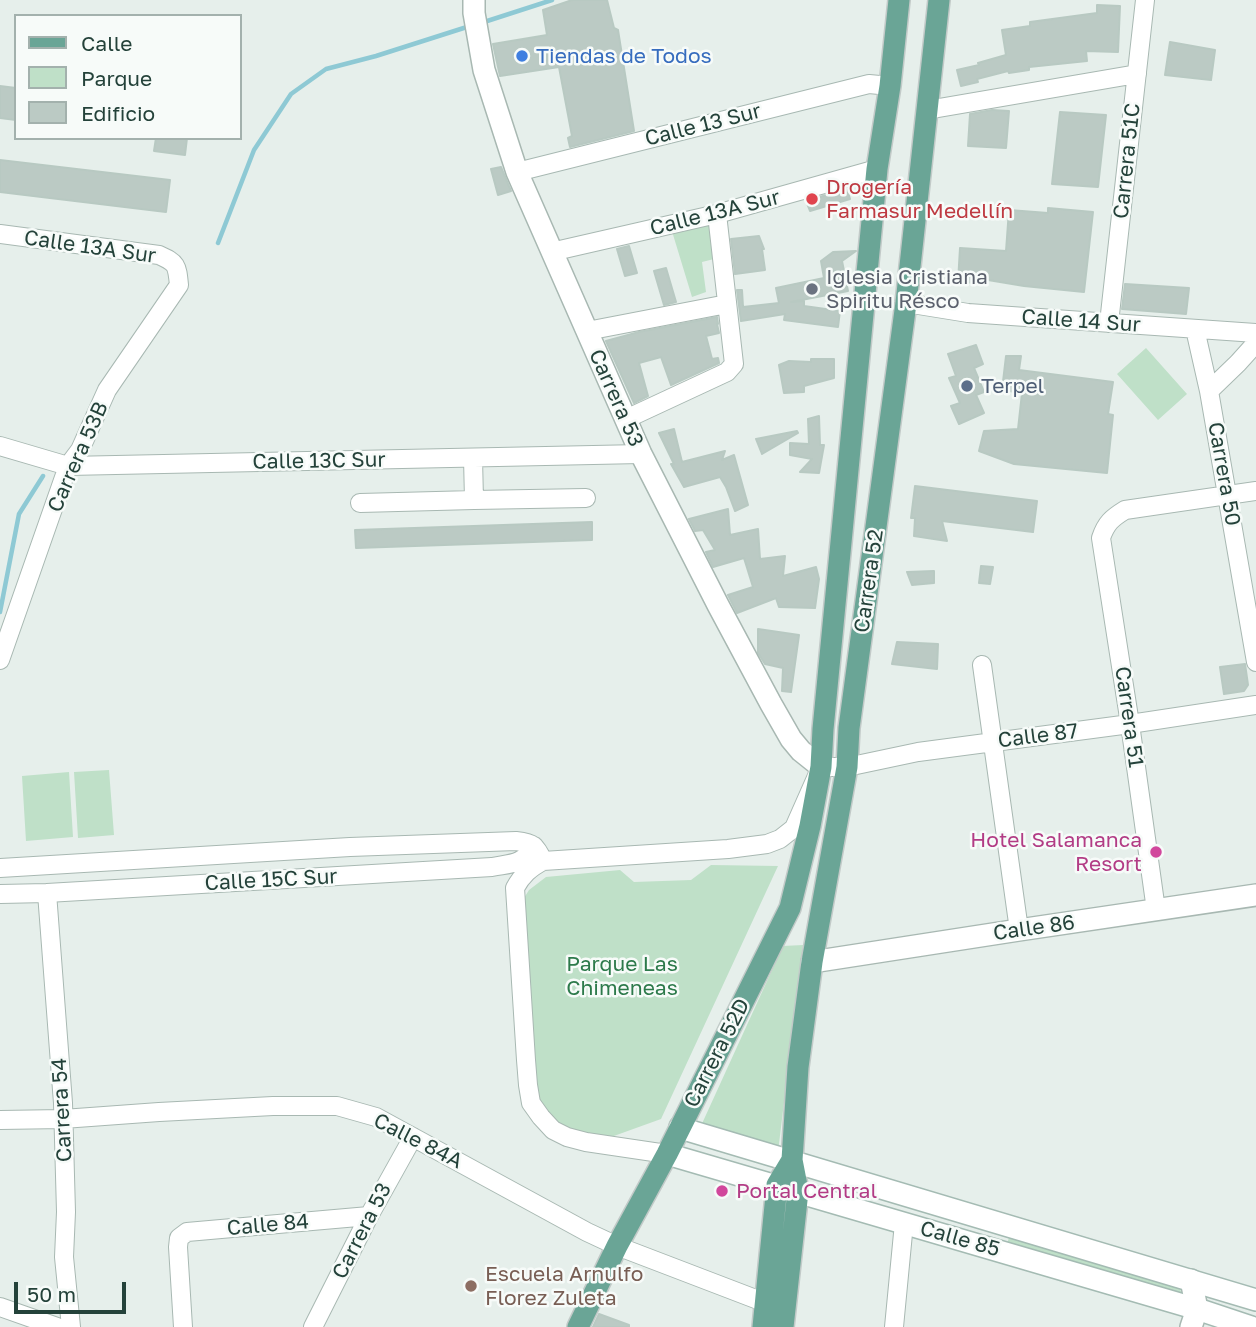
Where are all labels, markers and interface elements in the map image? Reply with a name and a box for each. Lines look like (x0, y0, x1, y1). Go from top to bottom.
legend (14, 14, 242, 140)
text: Calle (81, 30, 133, 56)
place label: Tiendas de Todos (536, 43, 712, 69)
marker: Tiendas de Todos (514, 48, 530, 64)
text: Parque (81, 65, 152, 91)
street label: Calle 13 Sur (642, 98, 764, 152)
text: Edificio (81, 100, 155, 126)
street label: Carrera 51C (1108, 102, 1146, 220)
place label: Drogería Farmasur Medellín (826, 174, 1013, 224)
street label: Calle 13A Sur (647, 185, 783, 241)
marker: Drogería Farmasur Medellín (804, 191, 820, 207)
street label: Calle 13A Sur (22, 225, 158, 269)
place label: Iglesia Cristiana Spiritu Résco (826, 264, 988, 314)
marker: Iglesia Cristiana Spiritu Résco (804, 281, 820, 297)
street label: Calle 14 Sur (1021, 304, 1141, 338)
street label: Carrera 53 (583, 345, 649, 451)
place label: Terpel (981, 373, 1044, 399)
marker: Terpel (959, 378, 975, 394)
street label: Carrera 53B (42, 398, 114, 516)
street label: Carrera 50 (1202, 420, 1246, 528)
street label: Calle 13C Sur (252, 447, 386, 475)
street label: Carrera 52 (849, 528, 889, 634)
street label: Carrera 51 (1109, 665, 1149, 769)
street label: Calle 87 (996, 719, 1080, 753)
place label: Hotel Salamanca Resort (970, 827, 1142, 877)
marker: Hotel Salamanca Resort (1148, 844, 1164, 860)
street label: Calle 15C Sur (204, 864, 338, 896)
street label: Calle 86 (991, 910, 1077, 946)
park label: Parque Las Chimeneas (566, 951, 678, 1001)
street label: Carrera 52D (679, 994, 755, 1112)
street label: Carrera 54 (47, 1057, 77, 1163)
street label: Calle 84A (369, 1108, 467, 1174)
place label: Portal Central (736, 1178, 877, 1204)
street label: Carrera 53 (327, 1179, 397, 1283)
marker: Portal Central (714, 1183, 730, 1199)
street label: Calle 84 (226, 1209, 310, 1241)
street label: Calle 85 (917, 1216, 1003, 1262)
place label: Escuela Arnulfo Florez Zuleta (485, 1261, 643, 1311)
scale bar (18, 1268, 130, 1312)
marker: Escuela Arnulfo Florez Zuleta (463, 1278, 479, 1294)
text: 50 m (27, 1281, 76, 1307)

